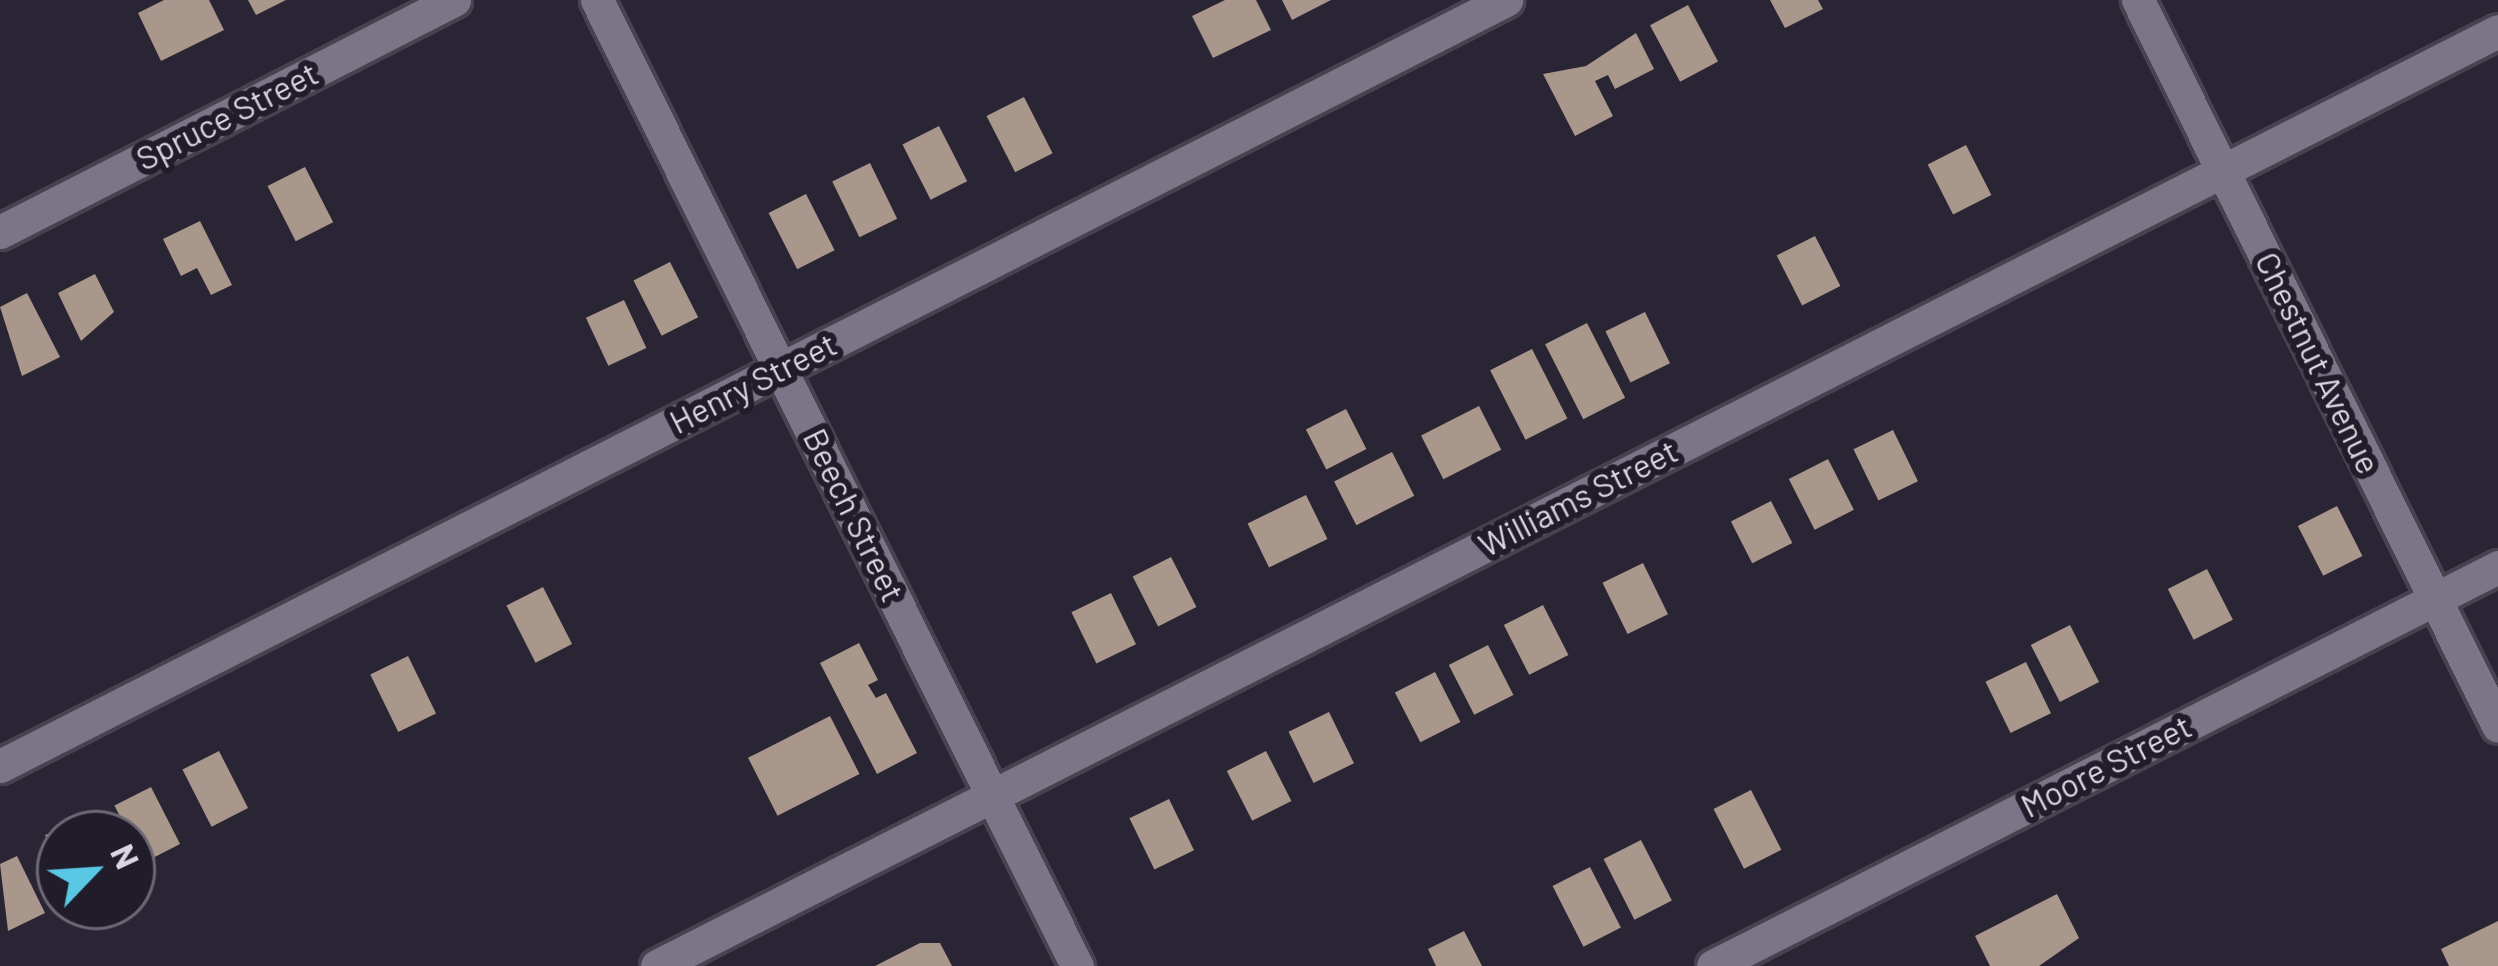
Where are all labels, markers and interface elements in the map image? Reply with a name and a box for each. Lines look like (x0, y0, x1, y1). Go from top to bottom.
street label: Spruce Street (130, 53, 324, 179)
street label: Chestnut Avenue (2247, 246, 2389, 480)
street label: Henry Street (663, 324, 843, 442)
street label: Beech Street (795, 422, 913, 608)
street label: Williams Street (1472, 431, 1684, 565)
street label: Moore Street (2014, 706, 2198, 826)
north arrow (36, 810, 156, 930)
text: N (103, 838, 149, 874)

